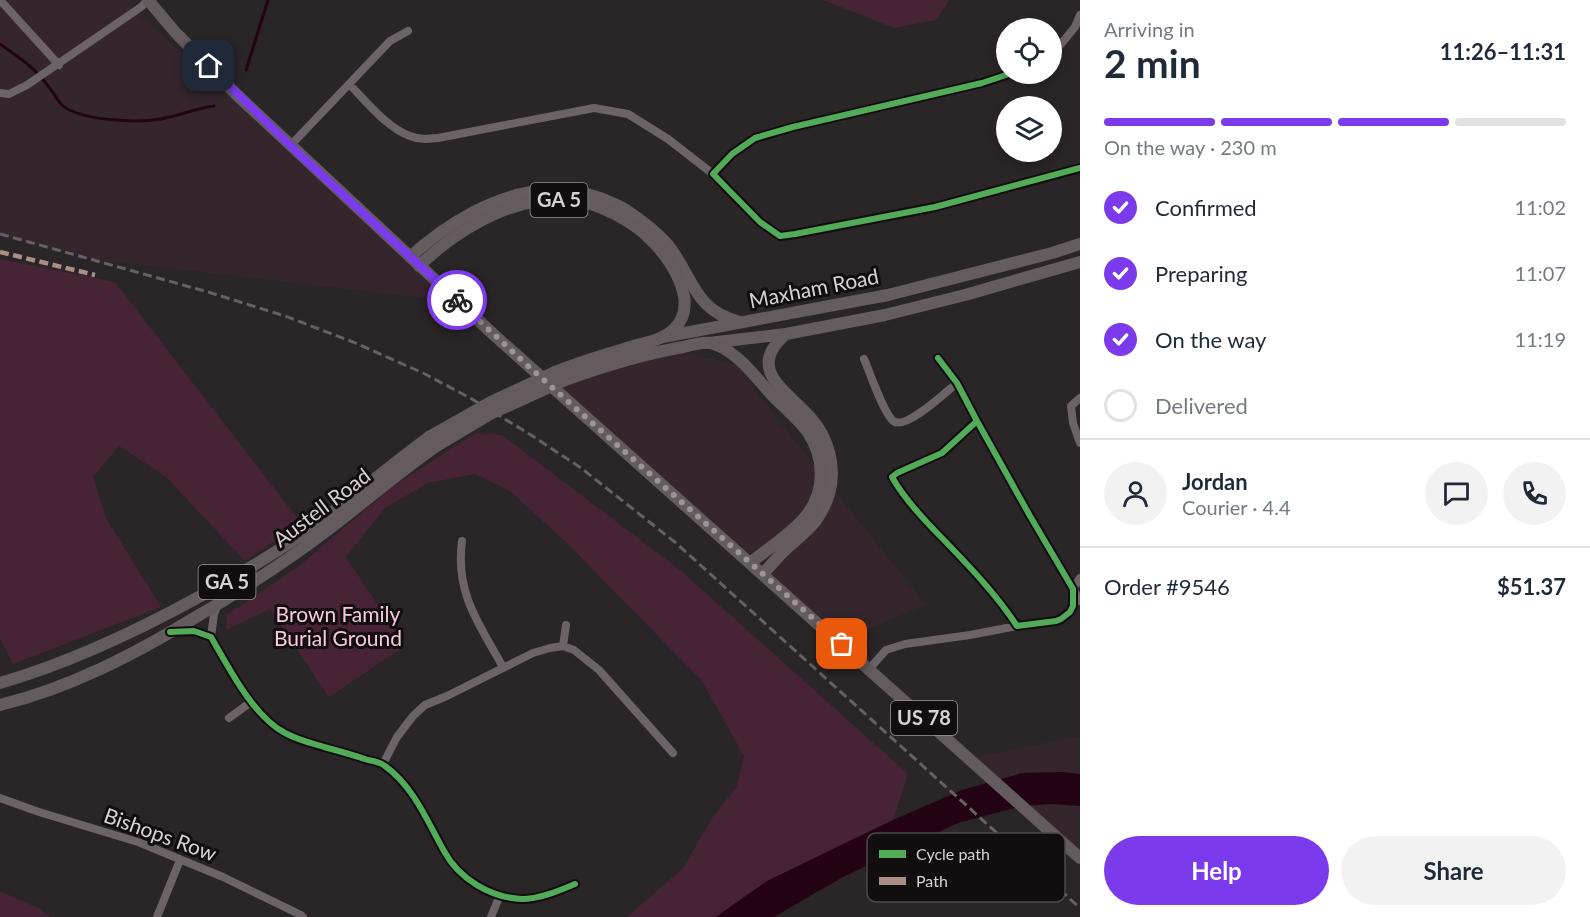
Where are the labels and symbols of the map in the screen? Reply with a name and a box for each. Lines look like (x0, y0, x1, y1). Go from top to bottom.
pin (183, 40, 234, 91)
road number: GA 5 (530, 183, 588, 217)
street label: Maxham Road (747, 263, 881, 312)
courier (427, 270, 487, 330)
street label: Austell Road (268, 462, 375, 551)
road number: GA 5 (198, 565, 256, 599)
park label: Brown Family Burial Ground (274, 601, 402, 650)
pin (816, 618, 867, 669)
road number: US 78 (891, 701, 957, 735)
street label: Bishops Row (101, 802, 221, 866)
legend (867, 833, 1065, 902)
text: Cycle path (916, 844, 990, 863)
text: Path (916, 871, 948, 890)

